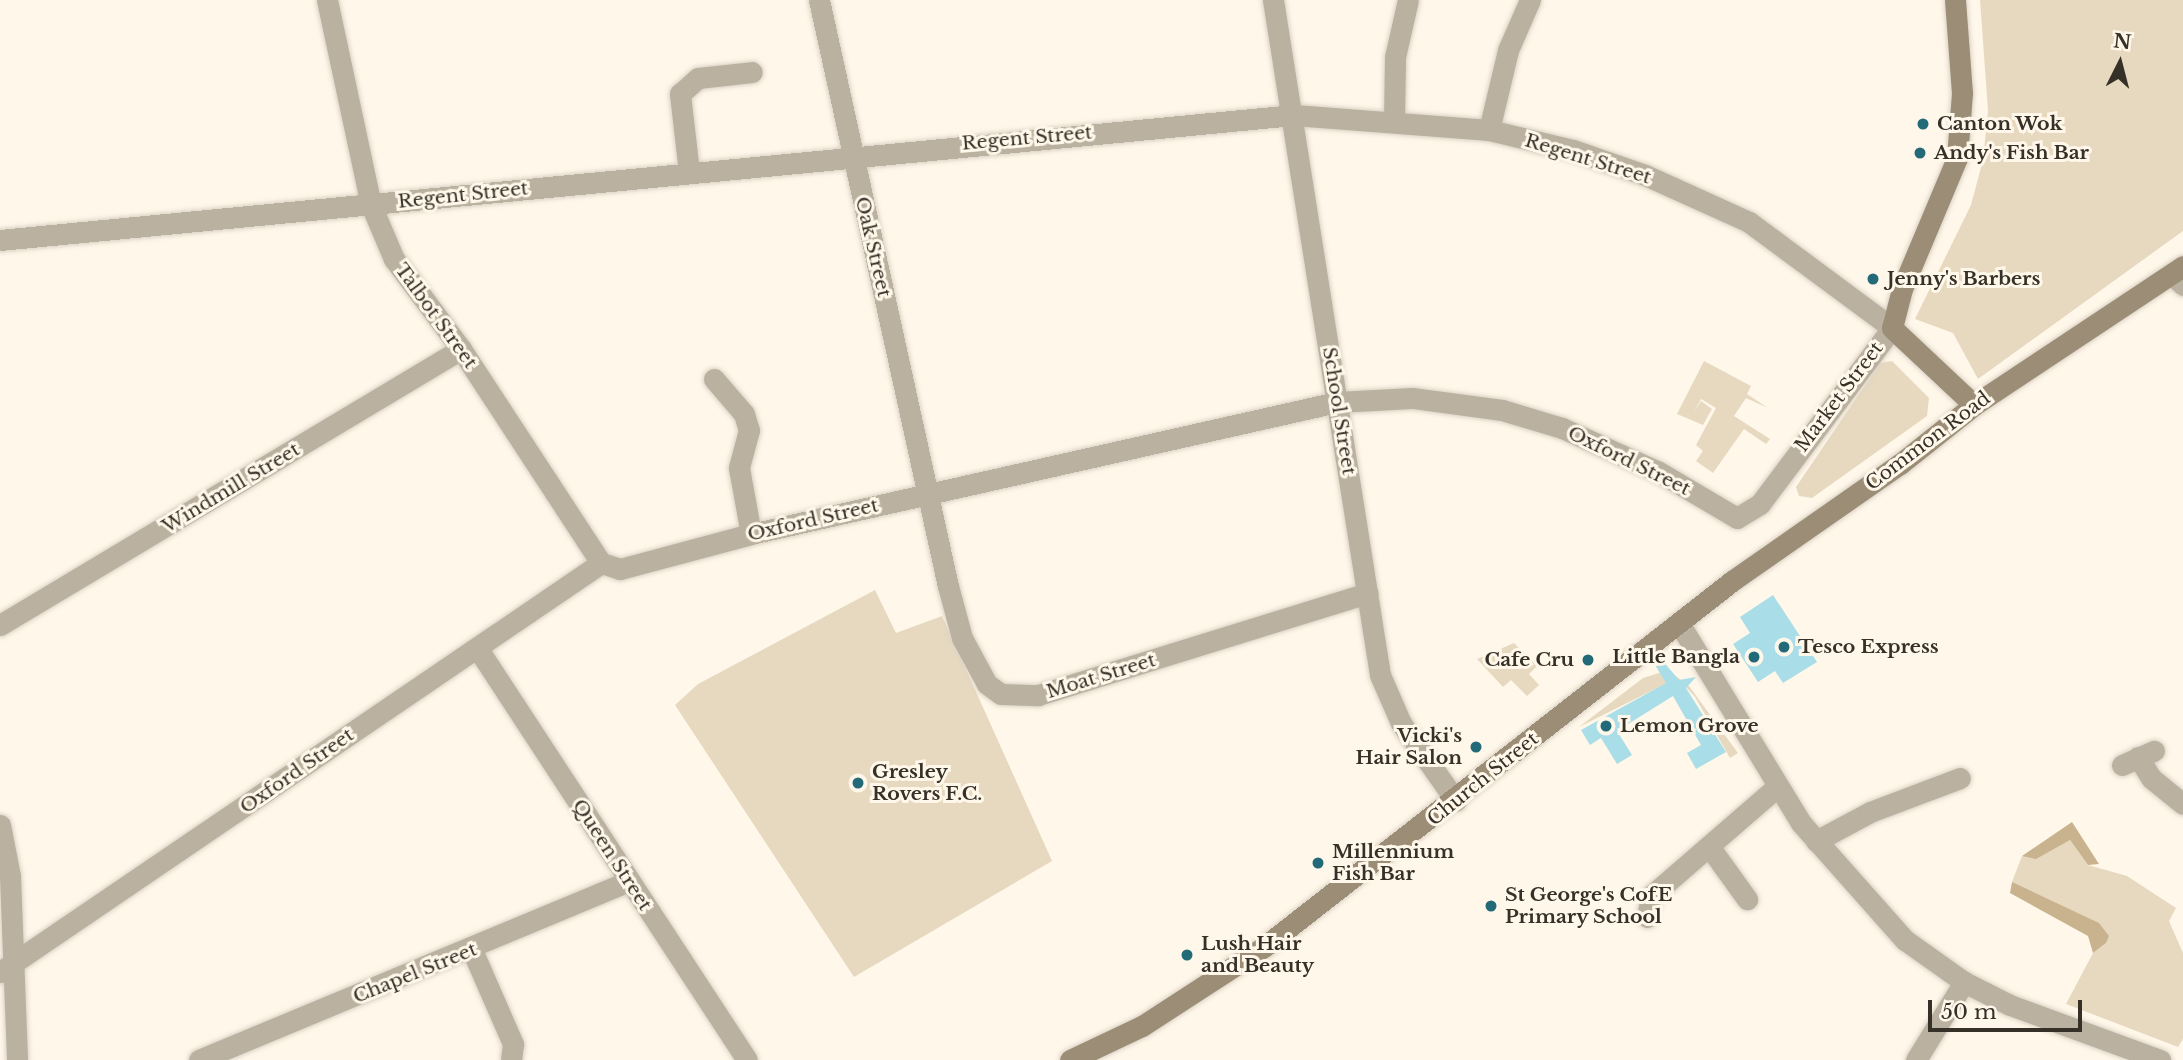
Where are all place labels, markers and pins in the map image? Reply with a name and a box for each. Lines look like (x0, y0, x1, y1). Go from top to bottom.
place label: Canton Wok (1937, 113, 2063, 135)
marker: Canton Wok (1915, 116, 1931, 132)
place label: Andy's Fish Bar (1934, 142, 2089, 164)
marker: Andy's Fish Bar (1912, 145, 1928, 161)
place label: Jenny's Barbers (1887, 268, 2040, 290)
marker: Jenny's Barbers (1865, 271, 1881, 287)
place label: Tesco Express (1798, 636, 1939, 658)
marker: Tesco Express (1776, 639, 1792, 655)
place label: Little Bangla (1612, 646, 1740, 668)
place label: Cafe Cru (1485, 649, 1574, 671)
marker: Little Bangla (1746, 649, 1762, 665)
marker: Cafe Cru (1580, 652, 1596, 668)
place label: Lemon Grove (1620, 715, 1759, 737)
marker: Lemon Grove (1598, 718, 1614, 734)
place label: Vicki's Hair Salon (1355, 725, 1462, 769)
marker: Vicki's Hair Salon (1468, 739, 1484, 755)
place label: Gresley Rovers F.C. (872, 761, 982, 805)
marker: Gresley Rovers F.C. (850, 775, 866, 791)
place label: Millennium Fish Bar (1332, 841, 1454, 885)
marker: Millennium Fish Bar (1310, 855, 1326, 871)
place label: St George's CofE Primary School (1505, 884, 1672, 928)
marker: St George's CofE Primary School (1483, 898, 1499, 914)
place label: Lush Hair and Beauty (1201, 933, 1314, 977)
marker: Lush Hair and Beauty (1179, 947, 1195, 963)

